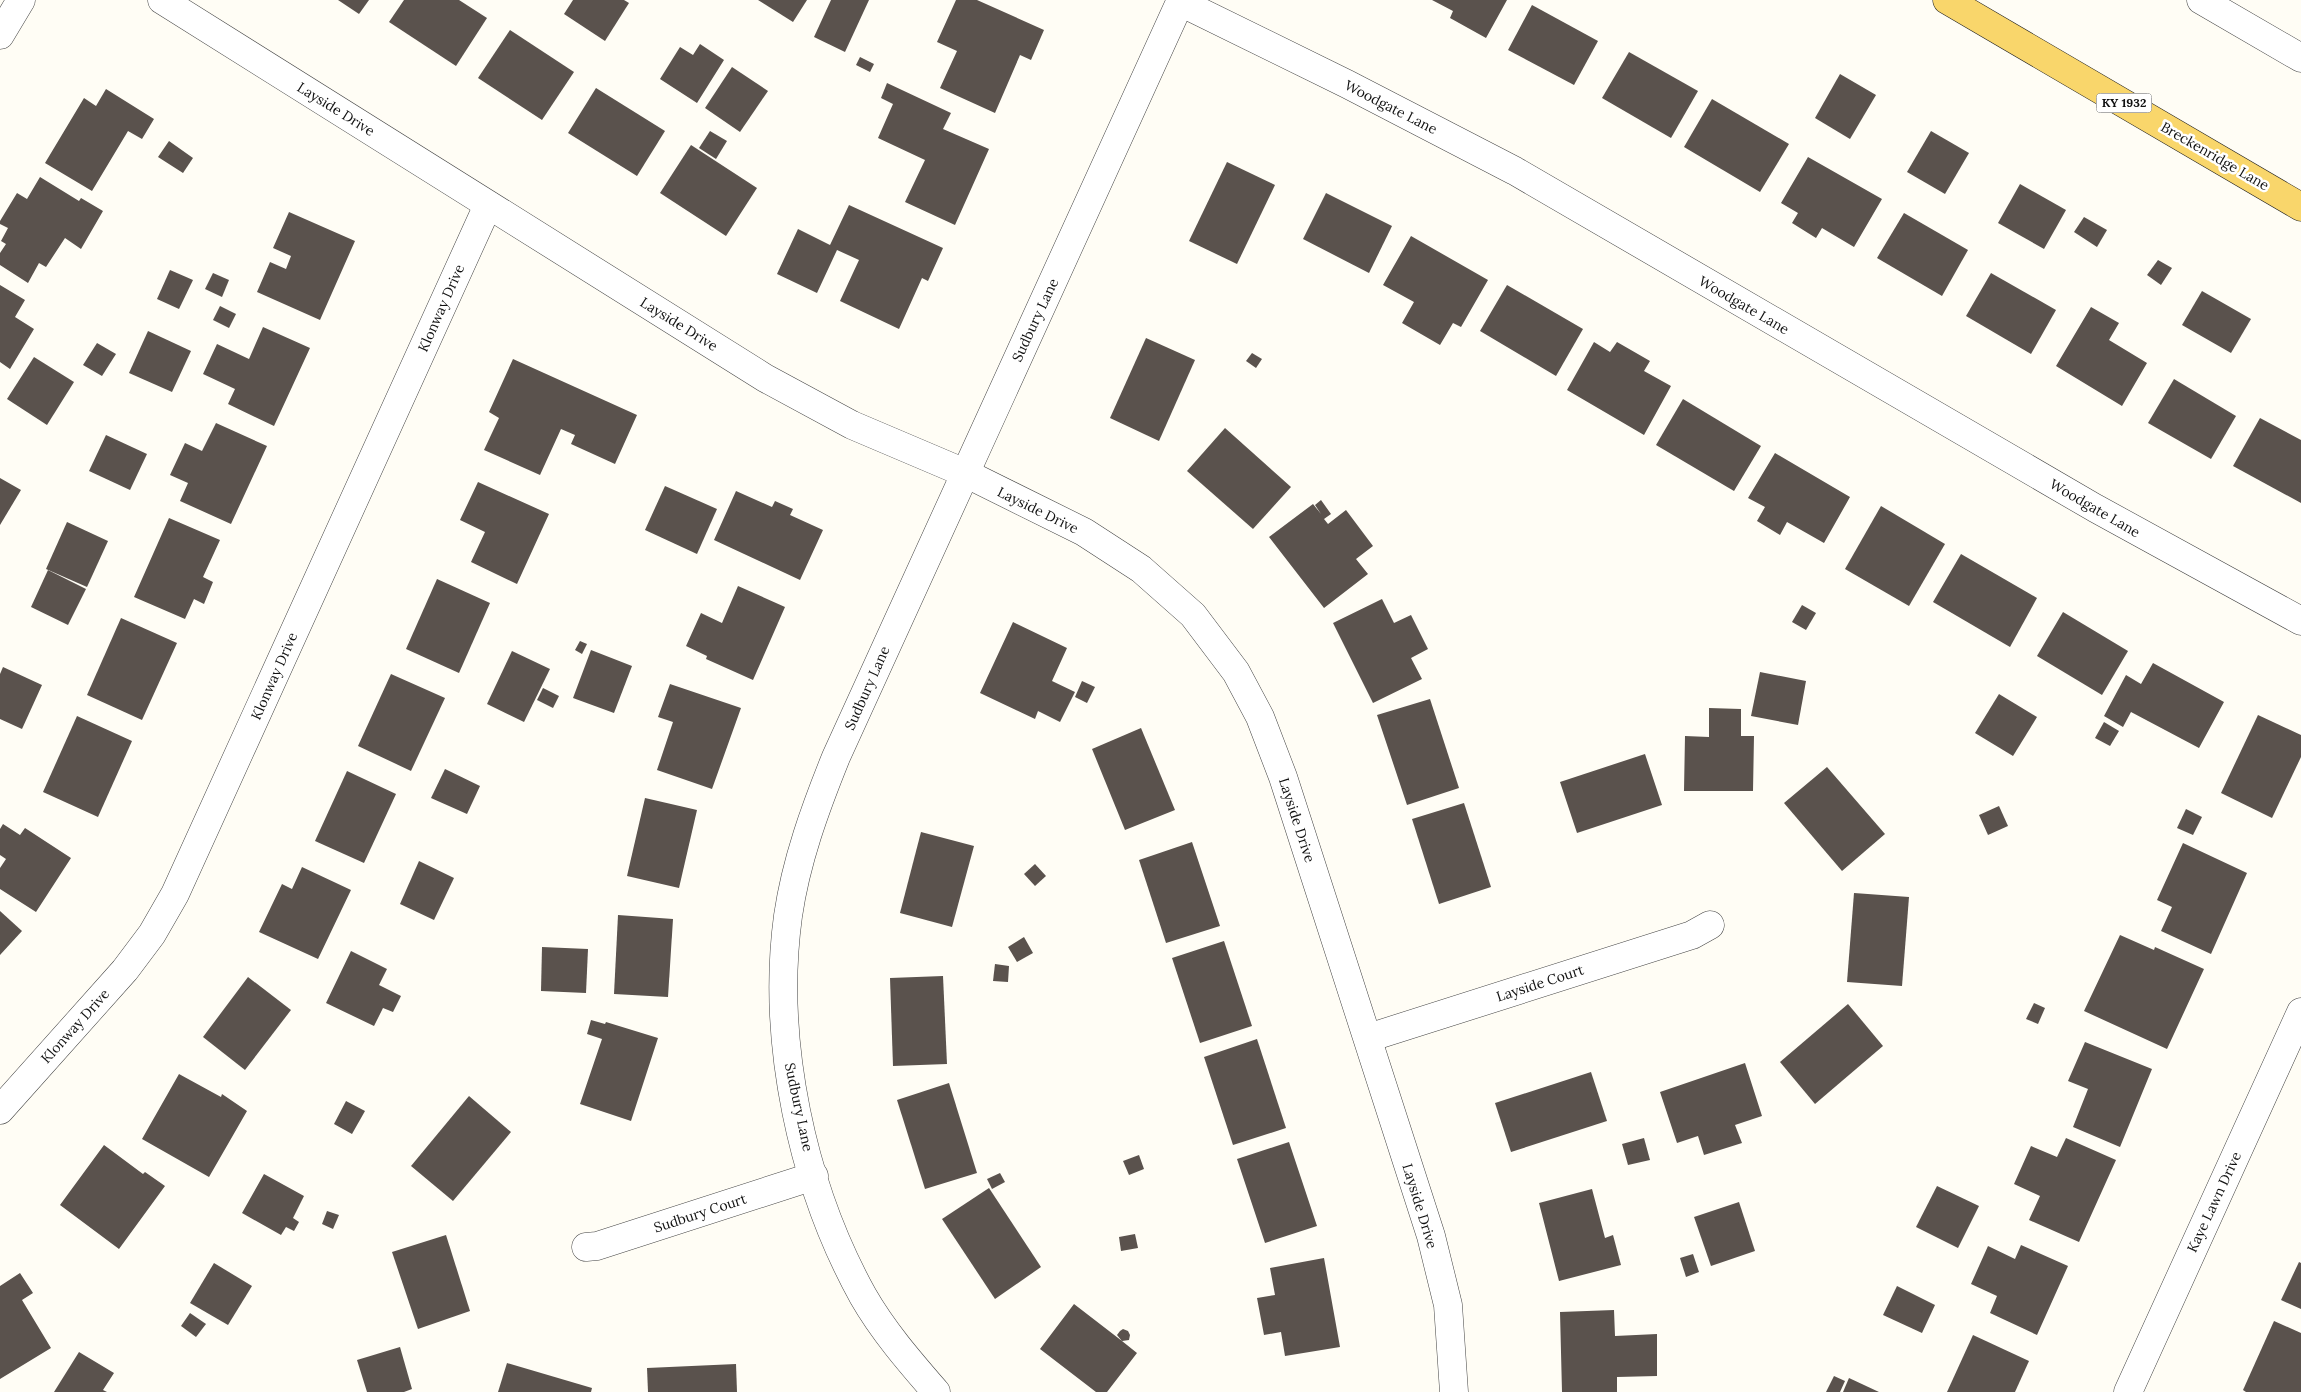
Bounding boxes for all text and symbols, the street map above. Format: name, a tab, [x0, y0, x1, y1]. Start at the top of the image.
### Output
street label: Woodgate Lane	[1342, 76, 1441, 138]
street label: Layside Drive	[294, 78, 378, 140]
road number: KY 1932	[2096, 94, 2152, 112]
street label: Breckenridge Lane	[2158, 118, 2273, 195]
street label: Klonway Drive	[414, 261, 469, 355]
street label: Woodgate Lane	[1696, 272, 1793, 338]
street label: Sudbury Lane	[1008, 275, 1062, 365]
street label: Layside Drive	[637, 293, 721, 355]
street label: Woodgate Lane	[2047, 475, 2144, 541]
street label: Layside Drive	[995, 483, 1082, 538]
street label: Klonway Drive	[247, 629, 302, 723]
street label: Sudbury Lane	[840, 643, 894, 733]
street label: Layside Drive	[1275, 775, 1319, 865]
street label: Layside Court	[1494, 960, 1587, 1006]
street label: Klonway Drive	[37, 985, 113, 1067]
street label: Sudbury Lane	[781, 1061, 817, 1153]
street label: Kaye Lawn Drive	[2183, 1148, 2245, 1255]
street label: Layside Drive	[1399, 1161, 1442, 1251]
street label: Sudbury Court	[651, 1189, 749, 1236]

